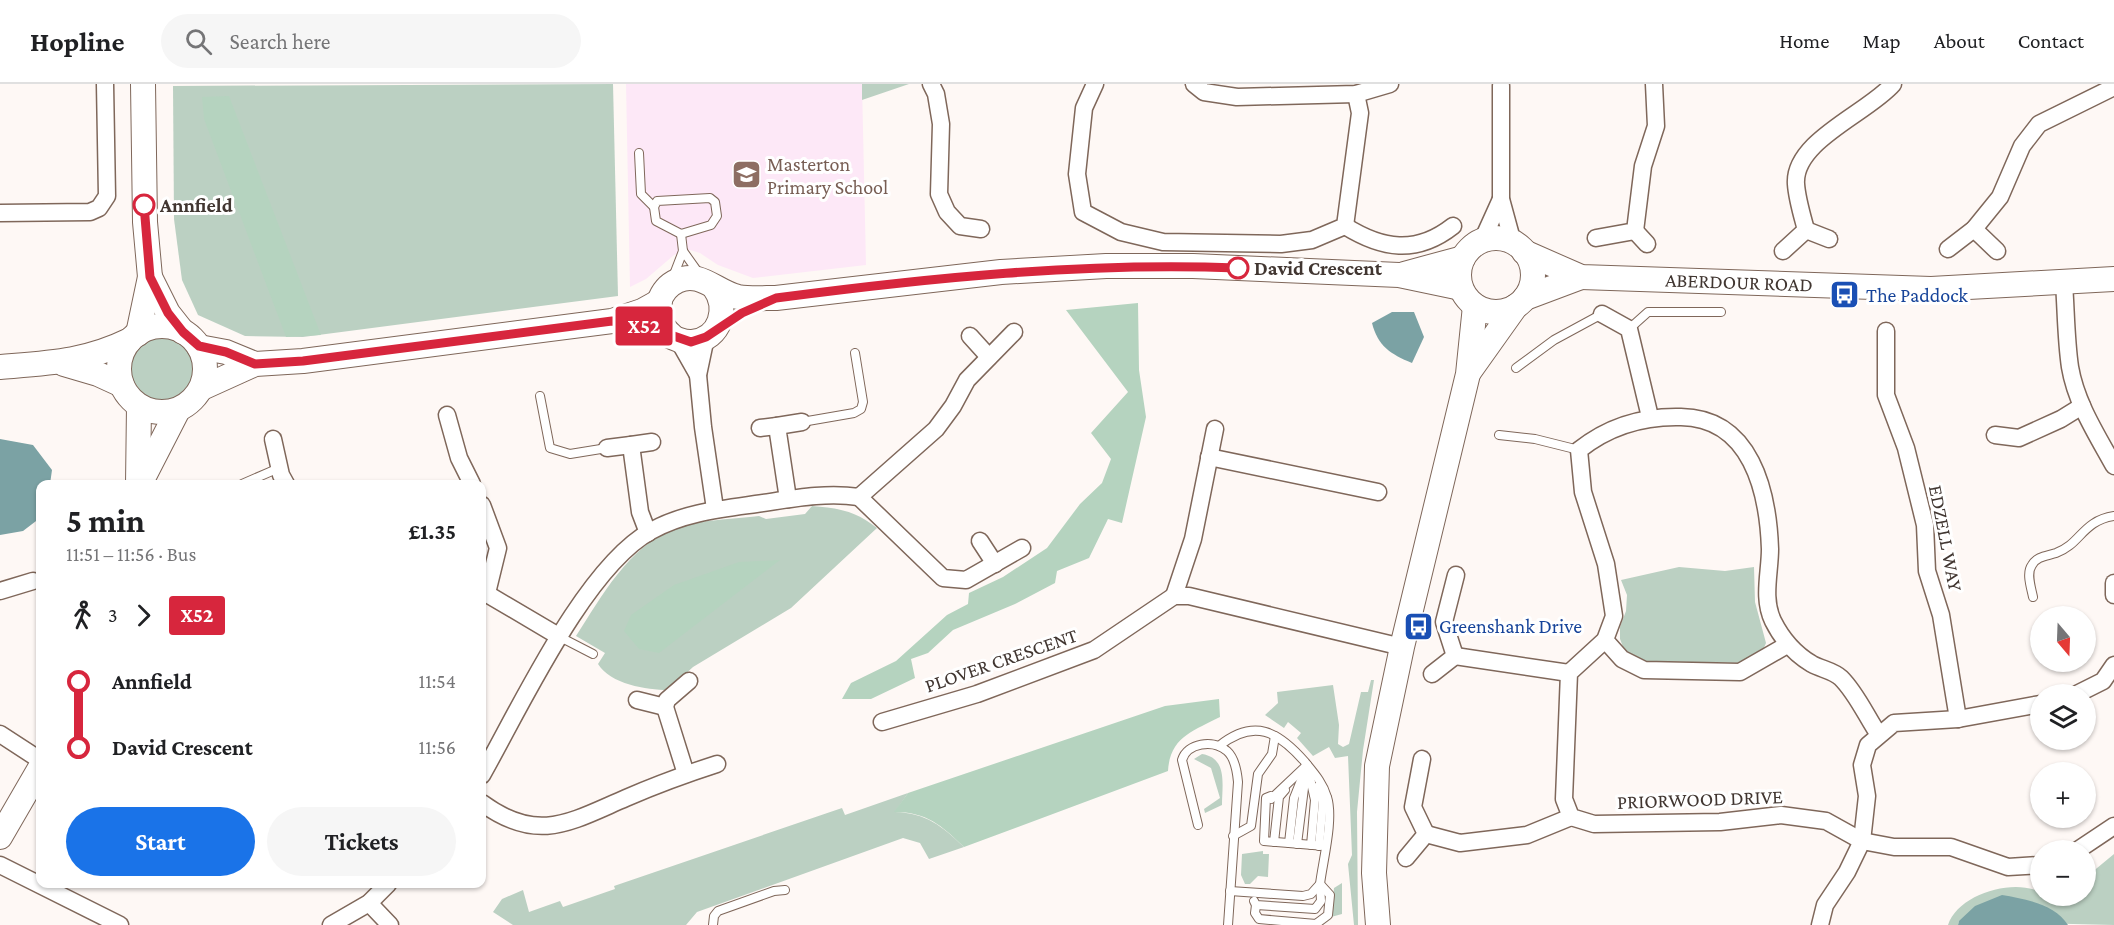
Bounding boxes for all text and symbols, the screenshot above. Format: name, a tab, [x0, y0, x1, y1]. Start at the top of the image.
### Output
search box	[161, 14, 581, 68]
icon: search	[182, 25, 215, 58]
text: Hopline	[30, 26, 125, 57]
text: Search here	[230, 29, 331, 54]
text: Home	[1779, 29, 1829, 53]
text: Map	[1862, 29, 1901, 53]
text: About	[1934, 29, 1985, 53]
text: Contact	[2018, 29, 2084, 53]
place label: Masterton Primary School	[767, 153, 888, 199]
school or university icon: Masterton Primary School	[730, 159, 762, 191]
marker: Annfield	[133, 194, 155, 216]
place label: Annfield	[159, 194, 233, 216]
marker: David Crescent	[1227, 257, 1249, 279]
place label: David Crescent	[1254, 257, 1383, 279]
street label: ABERDOUR ROAD	[1665, 268, 1813, 296]
bus stop icon: The Paddock	[1829, 279, 1861, 311]
place label: The Paddock	[1866, 284, 1968, 306]
line badge: X52	[610, 306, 678, 346]
text: X52	[628, 314, 660, 338]
street label: EDZELL WAY	[1925, 483, 1967, 593]
text: 5 min	[66, 502, 145, 539]
text: £1.35	[408, 519, 456, 544]
text: 11:51 – 11:56 · Bus	[66, 543, 196, 565]
icon: walk	[66, 599, 99, 632]
icon: forward	[127, 599, 160, 632]
text: X52	[181, 603, 213, 627]
text: 3	[108, 604, 118, 626]
north arrow	[2030, 606, 2096, 672]
map controls	[2030, 606, 2096, 906]
bus stop icon: Greenshank Drive	[1402, 610, 1434, 642]
place label: Greenshank Drive	[1439, 615, 1582, 637]
street label: PLOVER CRESCENT	[922, 624, 1080, 696]
text: Annfield	[112, 669, 192, 694]
text: 11:54	[419, 670, 456, 692]
button: layers	[2030, 684, 2096, 750]
text: David Crescent	[112, 735, 253, 760]
text: 11:56	[419, 736, 456, 758]
button: +	[2030, 762, 2096, 828]
street label: PRIORWOOD DRIVE	[1617, 785, 1783, 813]
button: Start	[66, 807, 255, 876]
button: Tickets	[267, 807, 456, 876]
button: −	[2030, 840, 2096, 906]

